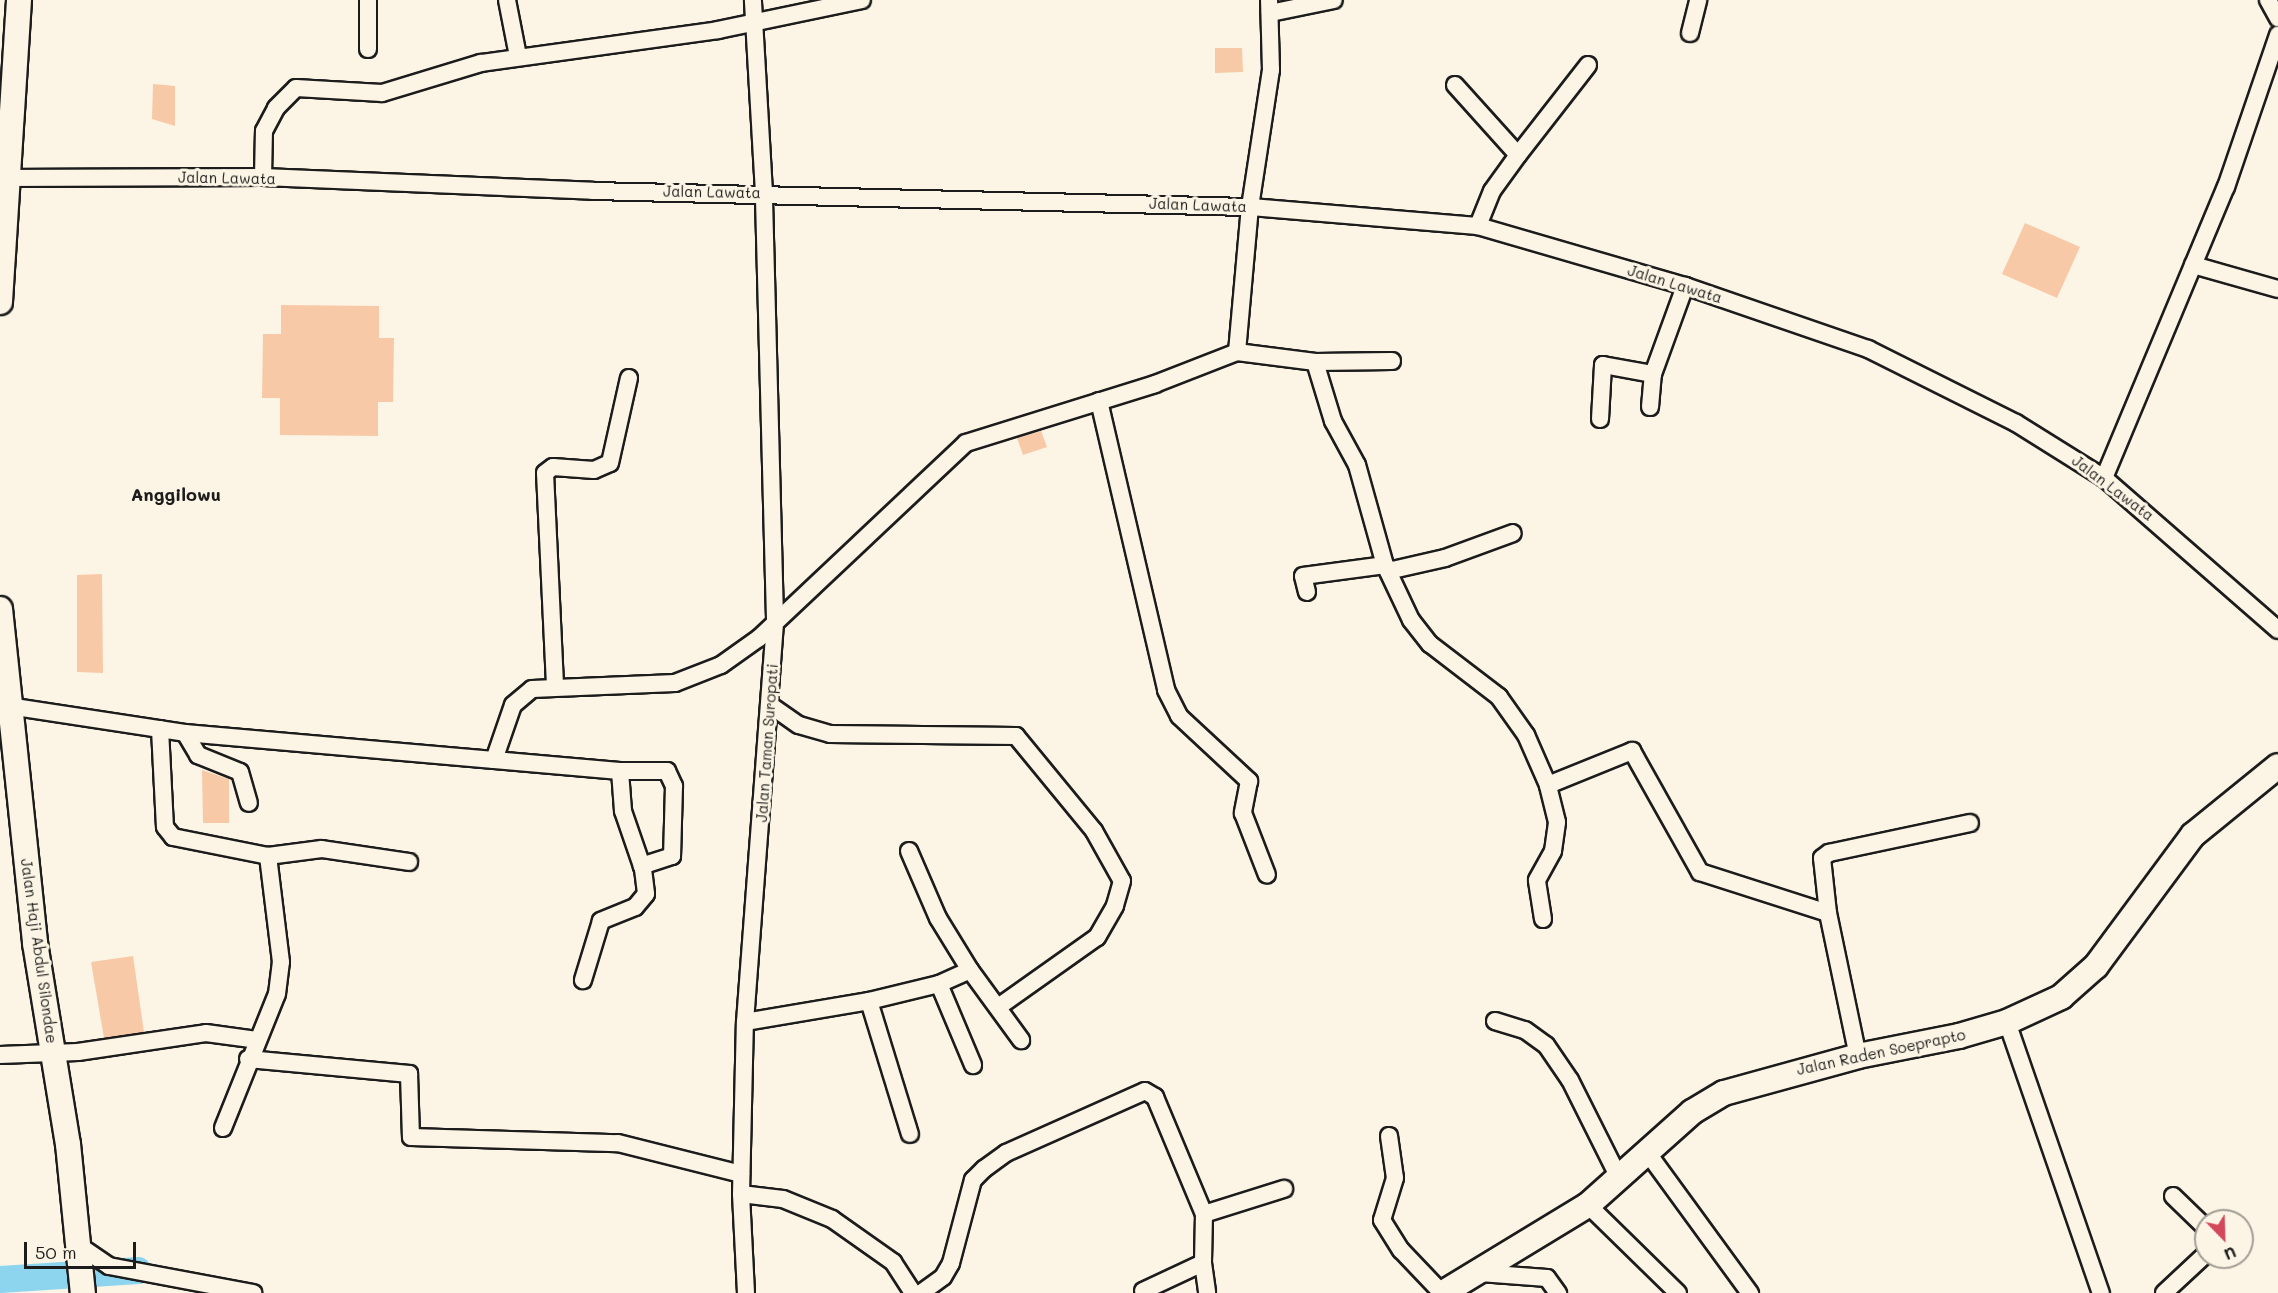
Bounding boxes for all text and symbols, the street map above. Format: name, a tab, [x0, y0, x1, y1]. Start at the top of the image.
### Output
street label: Jalan Lawata	[178, 168, 276, 188]
street label: Jalan Lawata	[663, 182, 761, 202]
street label: Jalan Lawata	[1149, 194, 1247, 216]
street label: Jalan Lawata	[1626, 261, 1724, 307]
street label: Jalan Lawata	[2068, 451, 2158, 525]
district label: Anggilowu	[131, 483, 221, 505]
street label: Jalan Taman Suropati	[752, 663, 782, 823]
street label: Jalan Haji Abdul Silondae	[17, 857, 61, 1045]
street label: Jalan Raden Soeprapto	[1795, 1025, 1967, 1079]
north arrow	[2194, 1209, 2254, 1269]
scale bar	[27, 1230, 140, 1268]
text: 50 m	[35, 1240, 77, 1264]
text: U	[2221, 1242, 2240, 1266]

